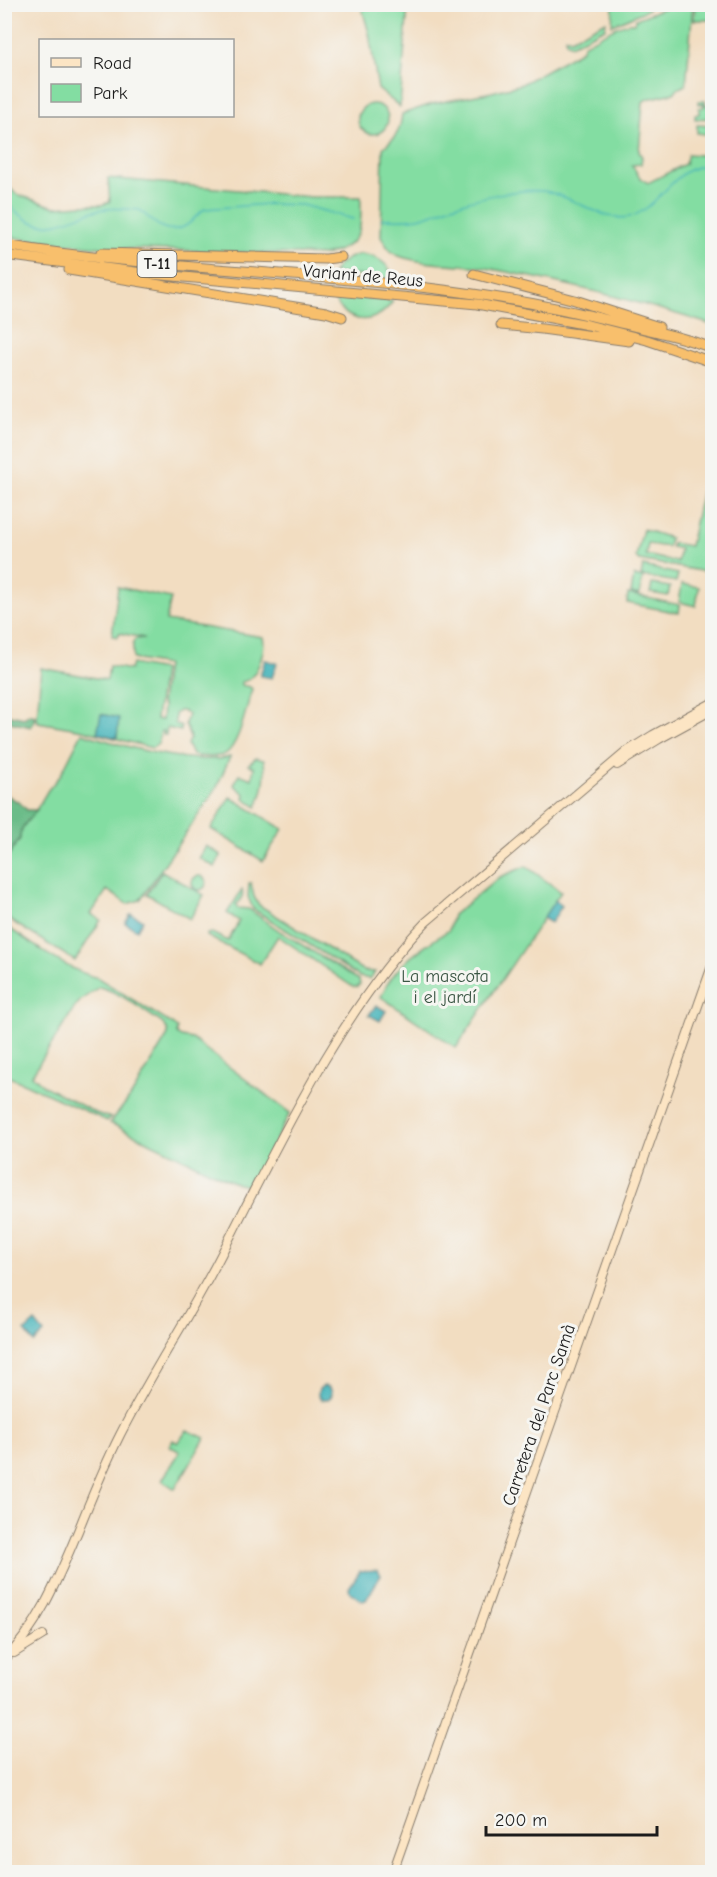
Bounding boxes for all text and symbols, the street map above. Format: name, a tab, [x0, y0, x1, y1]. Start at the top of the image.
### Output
legend	[39, 39, 234, 117]
text: Road	[93, 53, 132, 74]
text: Park	[93, 83, 128, 104]
road number: T-11	[138, 251, 176, 277]
street label: Variant de Reus	[302, 260, 424, 292]
park label: La mascota i el jardí	[401, 966, 489, 1008]
street label: Carretera del Parc Samà	[498, 1321, 580, 1509]
scale bar	[486, 1799, 657, 1837]
text: 200 m	[495, 1810, 547, 1831]

